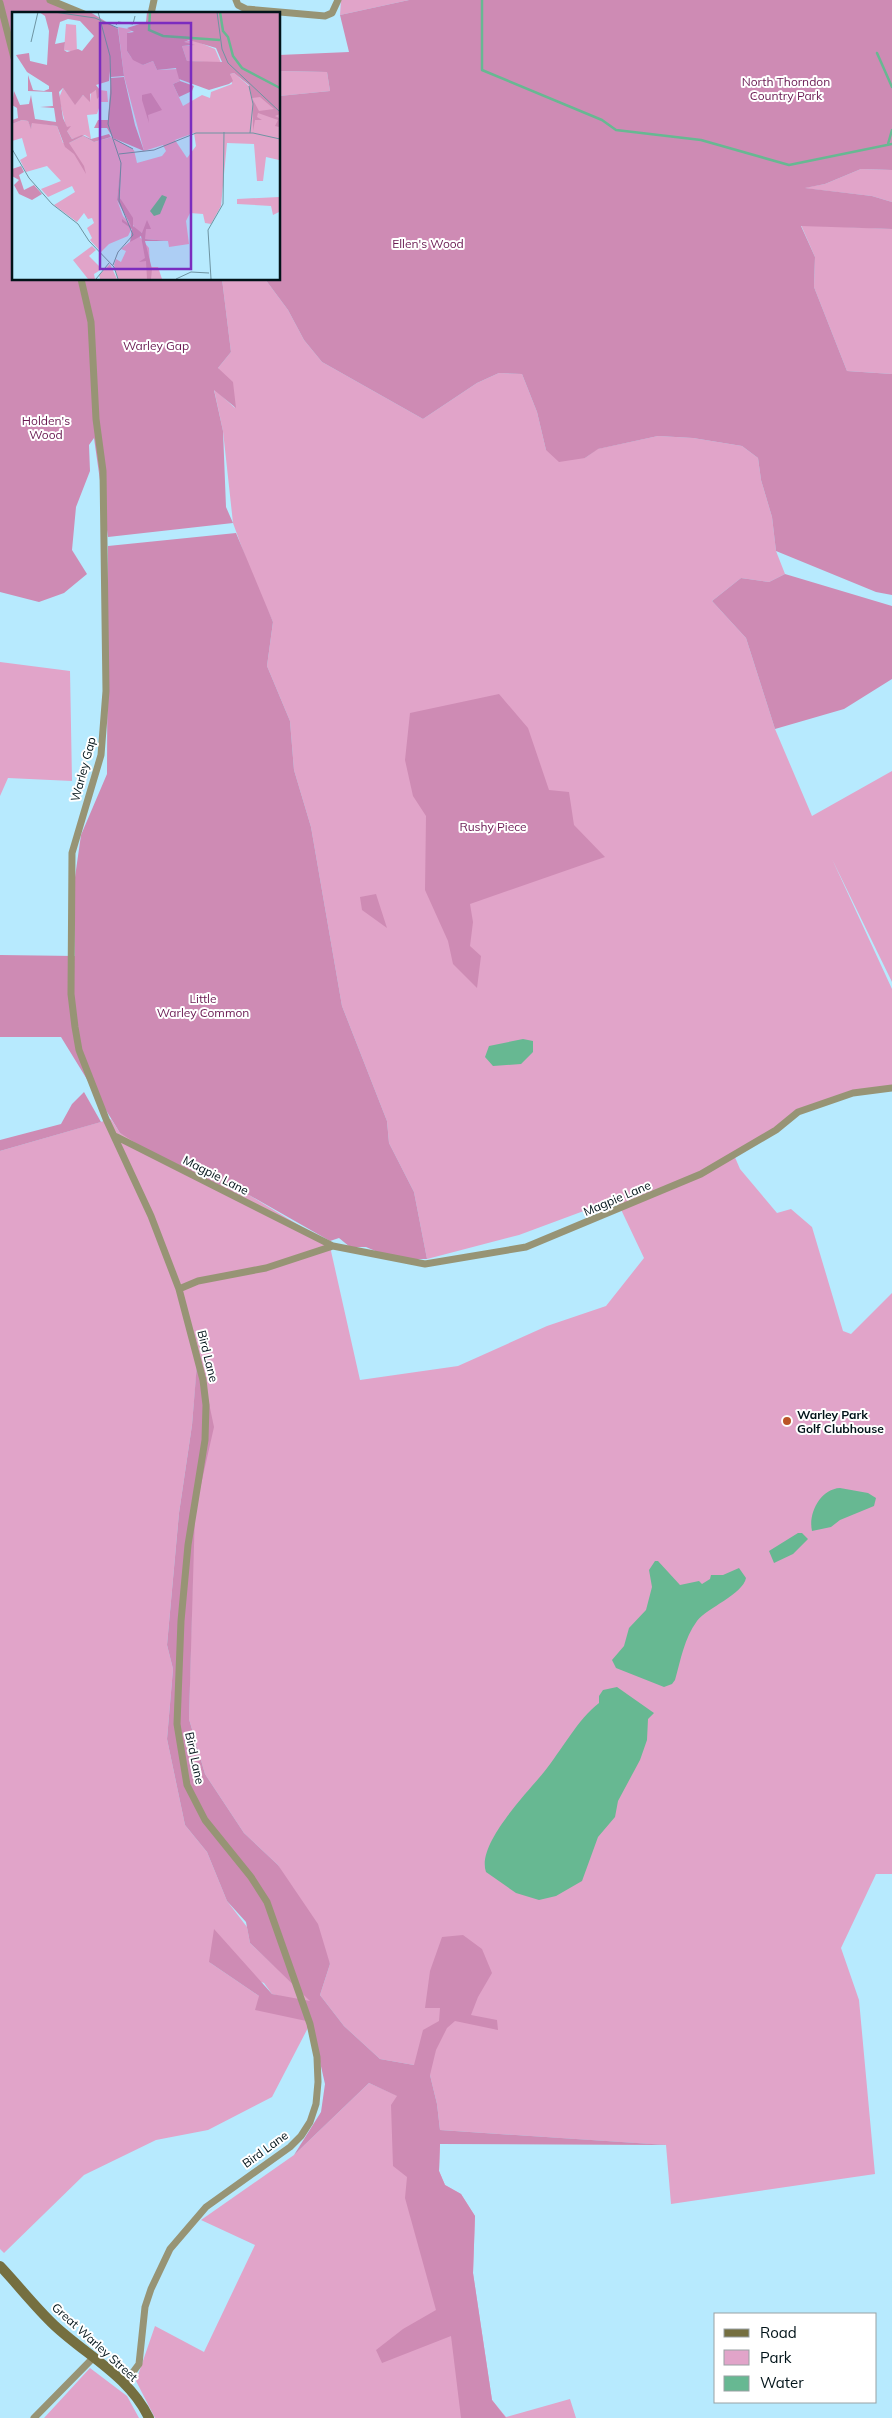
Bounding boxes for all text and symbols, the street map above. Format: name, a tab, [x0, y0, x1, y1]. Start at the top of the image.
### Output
inset map	[12, 12, 280, 280]
park label: North Thorndon Country Park	[742, 74, 830, 103]
park label: Ellen's Wood	[392, 236, 464, 251]
park label: Warley Gap	[123, 338, 189, 353]
park label: Holden's Wood	[22, 413, 70, 442]
street label: Warley Gap	[67, 735, 99, 803]
park label: Rushy Piece	[459, 819, 527, 834]
park label: Little Warley Common	[157, 991, 249, 1020]
street label: Magpie Lane	[181, 1152, 251, 1198]
street label: Magpie Lane	[581, 1177, 653, 1219]
street label: Bird Lane	[194, 1329, 222, 1383]
place label: Warley Park Golf Clubhouse	[797, 1407, 884, 1436]
marker: Warley Park Golf Clubhouse	[781, 1415, 793, 1427]
street label: Bird Lane	[182, 1731, 208, 1785]
street label: Bird Lane	[239, 2127, 291, 2171]
street label: Great Warley Street	[49, 2300, 141, 2384]
legend	[714, 2313, 877, 2403]
text: Road	[760, 2323, 797, 2342]
text: Park	[760, 2348, 792, 2367]
text: Water	[760, 2373, 804, 2392]

